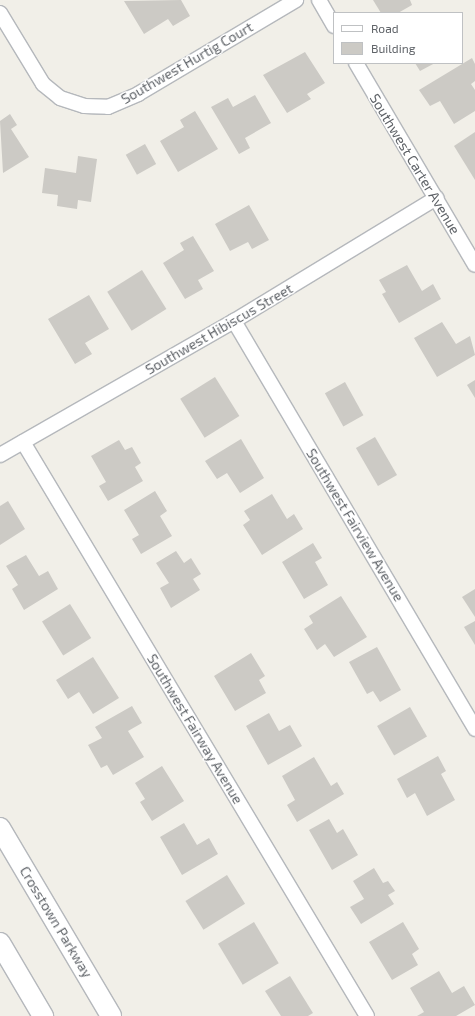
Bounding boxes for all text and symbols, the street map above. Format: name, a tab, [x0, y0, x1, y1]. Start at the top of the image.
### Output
legend	[333, 12, 463, 64]
street label: Southwest Hurtig Court	[118, 18, 256, 108]
text: Road	[371, 21, 399, 35]
text: Building	[371, 41, 415, 55]
street label: Southwest Carter Avenue	[366, 90, 464, 238]
street label: Southwest Hibiscus Street	[142, 280, 296, 378]
street label: Southwest Fairview Avenue	[303, 445, 407, 605]
street label: Southwest Fairway Avenue	[143, 651, 247, 807]
street label: Crosstown Parkway	[16, 863, 96, 981]

